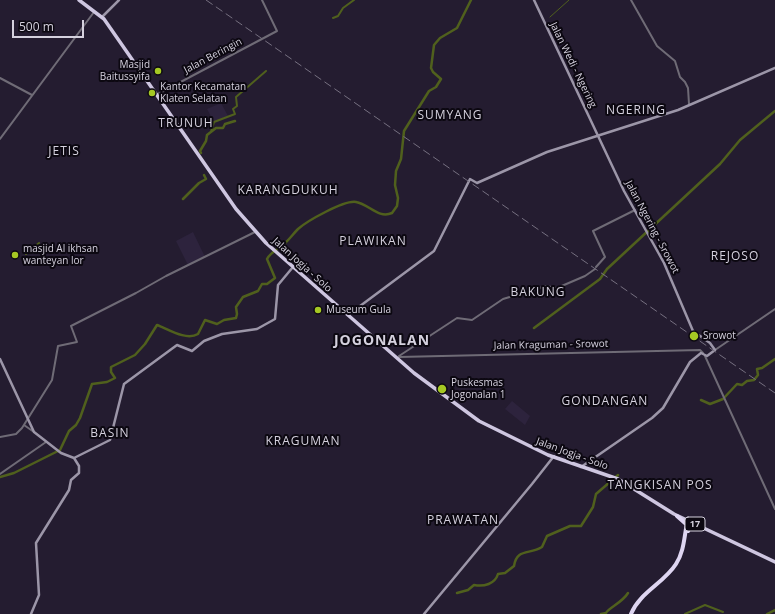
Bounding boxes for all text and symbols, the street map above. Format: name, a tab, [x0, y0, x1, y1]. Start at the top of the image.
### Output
scale bar	[14, 12, 86, 38]
text: 500 m	[19, 18, 54, 35]
street label: Jalan Wedi - Ngering	[547, 20, 599, 110]
street label: Jalan Beringin	[182, 36, 244, 76]
place label: Masjid Baitussyifa	[100, 59, 150, 82]
marker: Masjid Baitussyifa	[153, 66, 163, 76]
place label: Kantor Kecamatan Klaten Selatan	[160, 81, 246, 104]
marker: Kantor Kecamatan Klaten Selatan	[147, 88, 157, 98]
district label: NGERING	[606, 104, 666, 118]
district label: SUMYANG	[417, 109, 483, 123]
district label: TRUNUH	[158, 117, 214, 131]
district label: JETIS	[48, 145, 80, 159]
street label: Jalan Ngering - Srowot	[622, 179, 682, 275]
district label: KARANGDUKUH	[237, 184, 339, 198]
street label: Jalan Jogja - Solo	[270, 235, 334, 295]
district label: PLAWIKAN	[339, 235, 407, 249]
place label: masjid Al ikhsan wanteyan lor	[23, 243, 98, 266]
marker: masjid Al ikhsan wanteyan lor	[10, 250, 20, 260]
district label: REJOSO	[711, 250, 759, 264]
district label: BAKUNG	[510, 286, 566, 300]
place label: Museum Gula	[326, 304, 391, 316]
marker: Museum Gula	[313, 305, 323, 315]
marker: Srowot	[688, 330, 700, 342]
place label: Srowot	[703, 330, 736, 342]
district label: JOGONALAN	[334, 333, 430, 349]
street label: Jalan Kraguman - Srowot	[494, 338, 608, 352]
place label: Puskesmas Jogonalan 1	[451, 377, 505, 400]
marker: Puskesmas Jogonalan 1	[436, 383, 448, 395]
district label: GONDANGAN	[562, 395, 648, 409]
district label: BASIN	[90, 427, 130, 441]
district label: KRAGUMAN	[265, 435, 341, 449]
street label: Jalan Jogja - Solo	[534, 435, 610, 473]
district label: TANGKISAN POS	[607, 479, 713, 493]
district label: PRAWATAN	[427, 514, 499, 528]
road number: 17	[685, 517, 705, 531]

